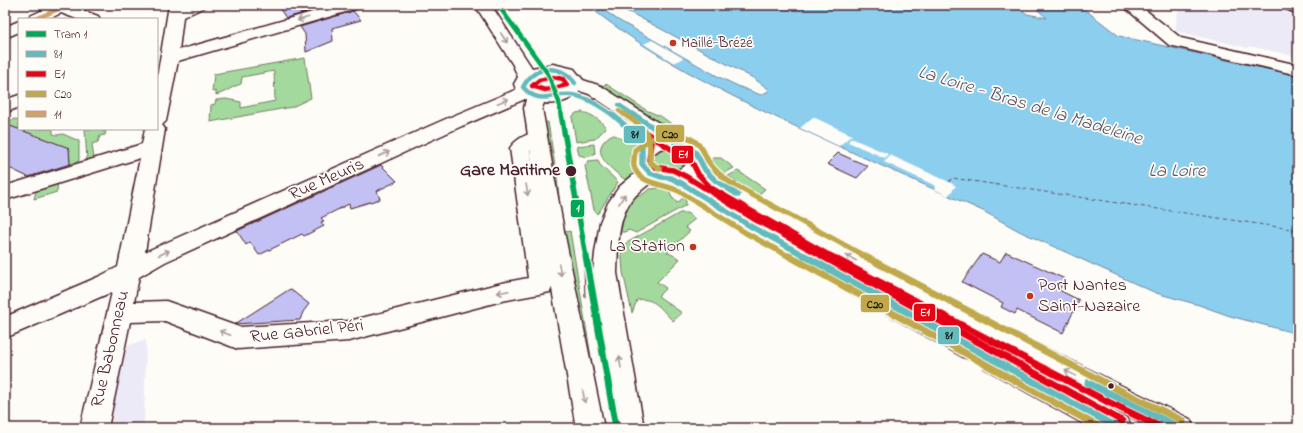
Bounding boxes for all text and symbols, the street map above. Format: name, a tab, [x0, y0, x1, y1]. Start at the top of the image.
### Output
one-way arrow	[297, 16, 310, 24]
legend	[18, 18, 158, 130]
text: Tram 1	[54, 26, 87, 44]
one-way arrow	[501, 32, 509, 44]
place label: Maillé-Brézé	[681, 32, 753, 54]
marker: Maillé-Brézé	[668, 38, 678, 48]
text: 81	[54, 46, 63, 64]
water label: La Loire - Bras de la Madeleine	[915, 59, 1147, 153]
text: E1	[54, 66, 65, 84]
text: C20	[54, 86, 72, 104]
one-way arrow	[497, 97, 509, 105]
text: 11	[54, 106, 62, 124]
line badge: C20	[655, 124, 685, 143]
line badge: 81	[623, 125, 646, 144]
text: 81	[630, 127, 639, 143]
text: C20	[662, 127, 678, 143]
line badge: E1	[671, 145, 694, 164]
text: E1	[678, 147, 689, 163]
one-way arrow	[378, 150, 390, 157]
street label: Rue Meuris	[285, 152, 369, 208]
place label: Gare Maritime	[460, 158, 561, 184]
water label: La Loire	[1149, 158, 1207, 185]
marker: Gare Maritime	[564, 164, 578, 178]
one-way arrow	[523, 183, 531, 196]
one-way arrow	[619, 193, 627, 205]
line badge: 1	[570, 199, 585, 218]
text: 1	[576, 201, 580, 217]
place label: La Station	[609, 234, 685, 260]
marker: La Station	[688, 242, 698, 252]
one-way arrow	[157, 249, 169, 256]
one-way arrow	[846, 254, 858, 261]
one-way arrow	[557, 263, 565, 276]
place label: Port Nantes Saint-Nazaire	[1038, 273, 1141, 320]
street label: Rue Babonneau	[85, 288, 137, 410]
one-way arrow	[497, 289, 510, 297]
marker: Port Nantes Saint-Nazaire	[1025, 291, 1035, 301]
line badge: C20	[860, 294, 890, 313]
text: C20	[867, 297, 883, 313]
line badge: E1	[913, 303, 936, 322]
text: E1	[920, 305, 931, 321]
street label: Rue Gabriel Péri	[249, 313, 365, 351]
line badge: 81	[937, 326, 960, 345]
text: 81	[944, 328, 953, 344]
one-way arrow	[219, 329, 231, 337]
one-way arrow	[615, 356, 623, 369]
one-way arrow	[1064, 369, 1076, 376]
unlabelled marker	[1106, 381, 1116, 391]
one-way arrow	[581, 391, 589, 404]

